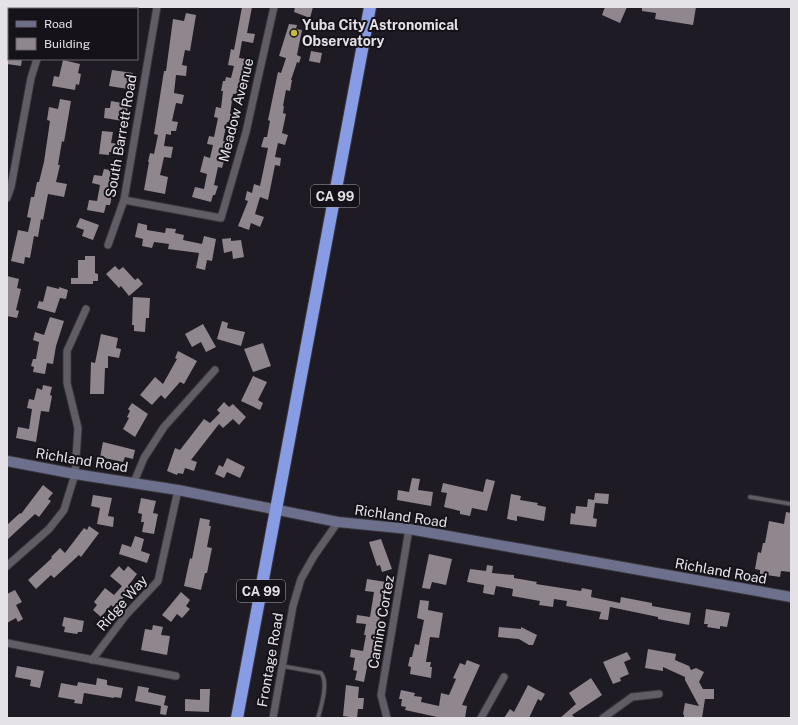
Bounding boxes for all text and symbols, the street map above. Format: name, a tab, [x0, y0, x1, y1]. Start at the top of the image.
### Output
legend	[8, 8, 138, 60]
text: Road	[44, 17, 72, 31]
place label: Yuba City Astronomical Observatory	[302, 17, 459, 49]
marker: Yuba City Astronomical Observatory	[289, 28, 299, 38]
text: Building	[44, 37, 90, 51]
street label: Meadow Avenue	[215, 56, 257, 164]
street label: South Barrett Road	[102, 73, 140, 199]
road number: CA 99	[311, 185, 359, 207]
street label: Richland Road	[35, 445, 129, 475]
street label: Richland Road	[354, 502, 448, 530]
street label: Richland Road	[674, 555, 768, 587]
street label: Ridge Way	[94, 572, 151, 634]
street label: Camino Cortez	[365, 574, 397, 670]
road number: CA 99	[237, 580, 285, 602]
street label: Frontage Road	[254, 612, 286, 708]

